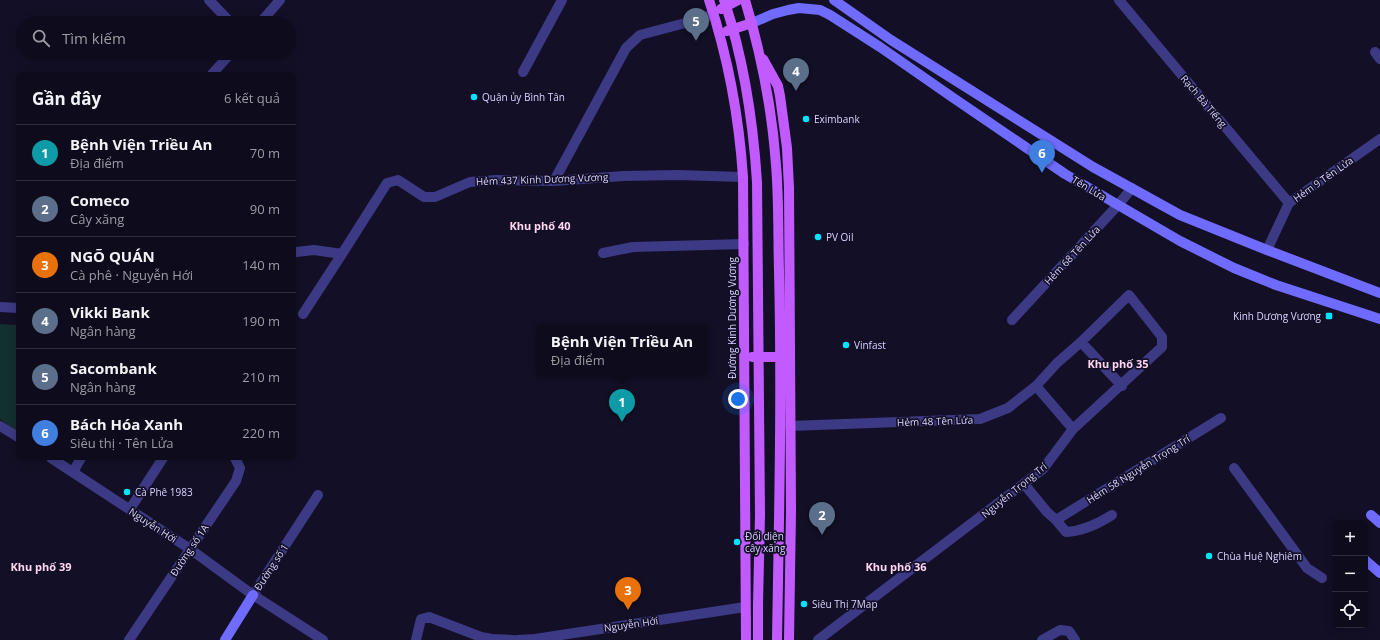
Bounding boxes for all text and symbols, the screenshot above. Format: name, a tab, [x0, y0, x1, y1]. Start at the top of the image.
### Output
pin: 5	[683, 8, 709, 41]
search box	[16, 16, 296, 60]
icon: search	[30, 27, 52, 49]
text: Tìm kiếm	[62, 28, 126, 48]
pin: 4	[783, 58, 809, 91]
street label: Rạch Bà Tiếng	[1178, 72, 1231, 131]
text: Gần đây	[32, 87, 101, 110]
text: 6 kết quả	[224, 89, 280, 107]
place label: Quận ủy Bình Tân	[482, 90, 565, 104]
marker: Quận ủy Bình Tân	[469, 92, 479, 102]
place label: Eximbank	[814, 112, 860, 126]
marker: Eximbank	[801, 114, 811, 124]
text: Bệnh Viện Triều An	[70, 134, 212, 154]
pin: 6	[1029, 140, 1055, 173]
text: 1	[41, 144, 49, 162]
text: 70 m	[250, 144, 280, 162]
street label: Hẻm 9 Tên Lửa	[1290, 153, 1356, 205]
text: Địa điểm	[70, 154, 124, 172]
street label: Hẻm 437 Kinh Dương Vương	[476, 170, 609, 188]
street label: Tên Lửa	[1069, 172, 1109, 204]
text: Comeco	[70, 190, 129, 210]
text: 2	[41, 200, 49, 218]
text: 90 m	[250, 200, 280, 218]
text: Cây xăng	[70, 210, 124, 228]
district label: Khu phố 40	[509, 218, 571, 233]
street label: Hẻm 68 Tên Lửa	[1041, 222, 1103, 288]
place label: PV Oil	[826, 230, 853, 244]
marker: PV Oil	[813, 232, 823, 242]
text: NGÕ QUÁN	[70, 246, 155, 266]
text: 3	[41, 256, 49, 274]
text: 140 m	[242, 256, 280, 274]
street label: Đường Kinh Dương Vương	[725, 256, 739, 379]
text: Cà phê · Nguyễn Hới	[70, 266, 193, 284]
text: Vikki Bank	[70, 302, 150, 322]
place label: Kinh Dương Vương	[1233, 309, 1322, 323]
marker: Kinh Dương Vương	[1324, 311, 1334, 321]
text: 4	[41, 312, 49, 330]
text: 190 m	[242, 312, 280, 330]
text: Ngân hàng	[70, 322, 136, 340]
popup	[536, 324, 708, 376]
text: Bệnh Viện Triều An	[551, 331, 693, 351]
place label: Vinfast	[854, 338, 886, 352]
marker: Vinfast	[841, 340, 851, 350]
text: Địa điểm	[551, 351, 605, 369]
district label: Khu phố 35	[1087, 356, 1149, 371]
text: Sacombank	[70, 358, 157, 378]
text: 5	[41, 368, 49, 386]
text: 210 m	[242, 368, 280, 386]
text: Ngân hàng	[70, 378, 136, 396]
pin: 1	[609, 389, 635, 422]
your location	[728, 389, 748, 409]
street label: Hẻm 48 Tên Lửa	[897, 413, 973, 429]
text: Bách Hóa Xanh	[70, 414, 183, 434]
text: 6	[41, 424, 49, 442]
text: 220 m	[242, 424, 280, 442]
street label: Hẻm 58 Nguyễn Trọng Trí	[1084, 431, 1193, 507]
text: Siêu thị · Tên Lửa	[70, 434, 174, 452]
street label: Nguyễn Trọng Trí	[978, 459, 1050, 521]
place label: Cà Phê 1983	[135, 485, 193, 499]
marker: Cà Phê 1983	[122, 487, 132, 497]
pin: 2	[809, 502, 835, 535]
street label: Nguyễn Hới	[126, 504, 180, 546]
map controls	[1332, 520, 1368, 628]
button: +	[1332, 520, 1368, 556]
street label: Đường số 1A	[167, 521, 212, 579]
place label: Đối diện cây xăng	[745, 529, 786, 555]
marker: Đối diện cây xăng	[732, 537, 742, 547]
street label: Đường số 1	[251, 541, 291, 593]
place label: Chùa Huệ Nghiêm	[1217, 549, 1302, 563]
marker: Chùa Huệ Nghiêm	[1204, 551, 1214, 561]
button: −	[1332, 556, 1368, 592]
district label: Khu phố 39	[10, 559, 72, 574]
district label: Khu phố 36	[865, 559, 927, 574]
pin: 3	[615, 577, 641, 610]
button: locate	[1332, 592, 1368, 628]
place label: Siêu Thị 7Map	[812, 597, 878, 611]
marker: Siêu Thị 7Map	[799, 599, 809, 609]
street label: Nguyễn Hới	[603, 613, 659, 635]

